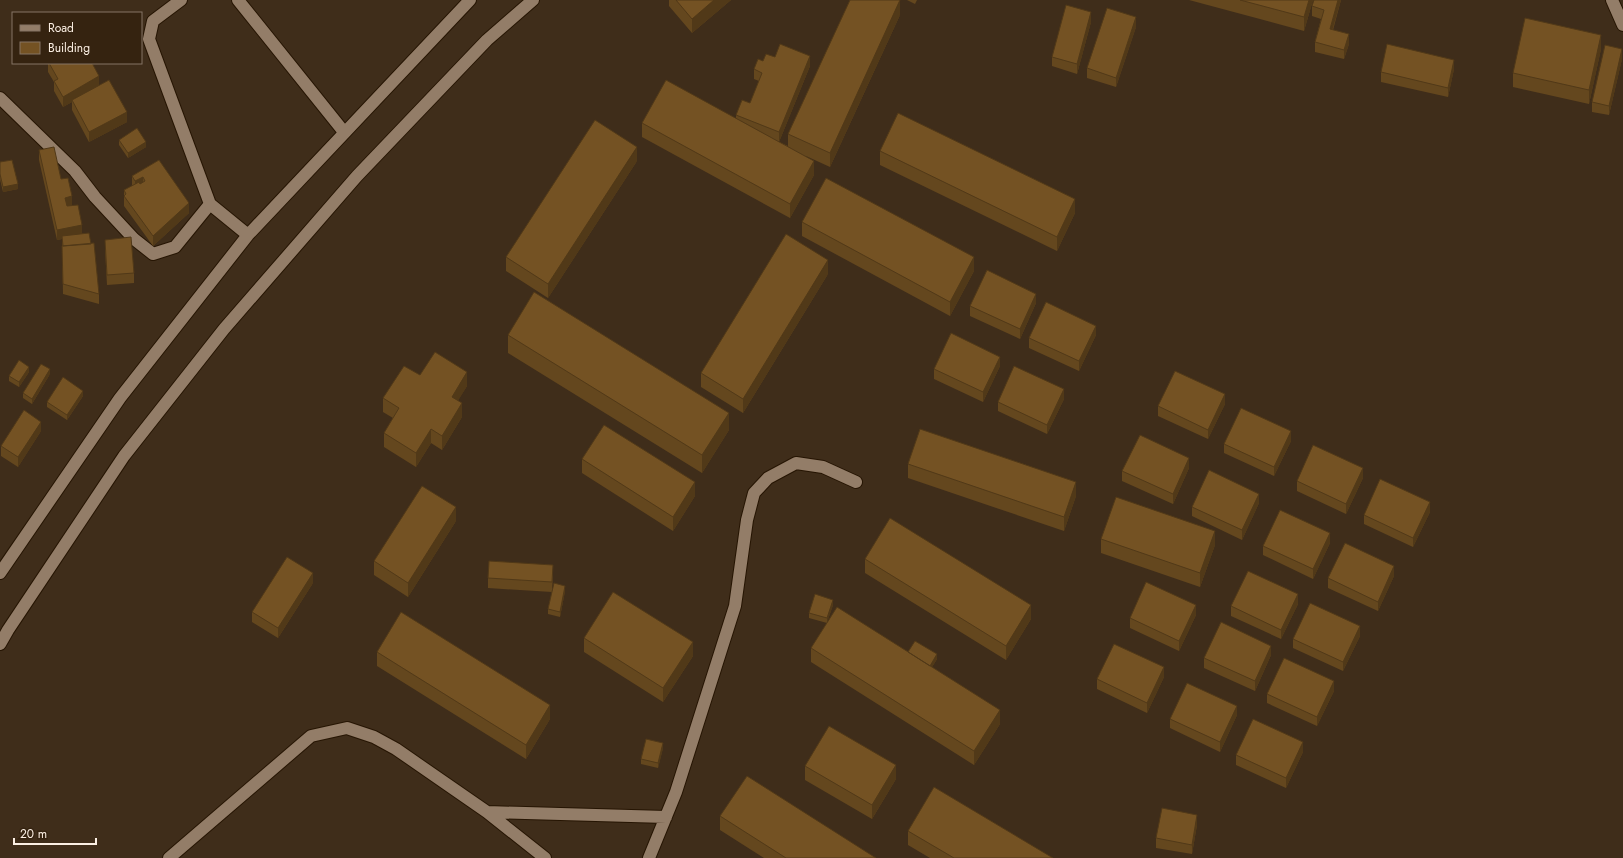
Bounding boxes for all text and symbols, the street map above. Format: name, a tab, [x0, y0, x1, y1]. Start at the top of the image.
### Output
legend	[12, 12, 142, 64]
text: Road	[48, 19, 74, 37]
text: Building	[48, 39, 90, 57]
scale bar	[14, 820, 96, 846]
text: 20 m	[20, 825, 47, 843]

